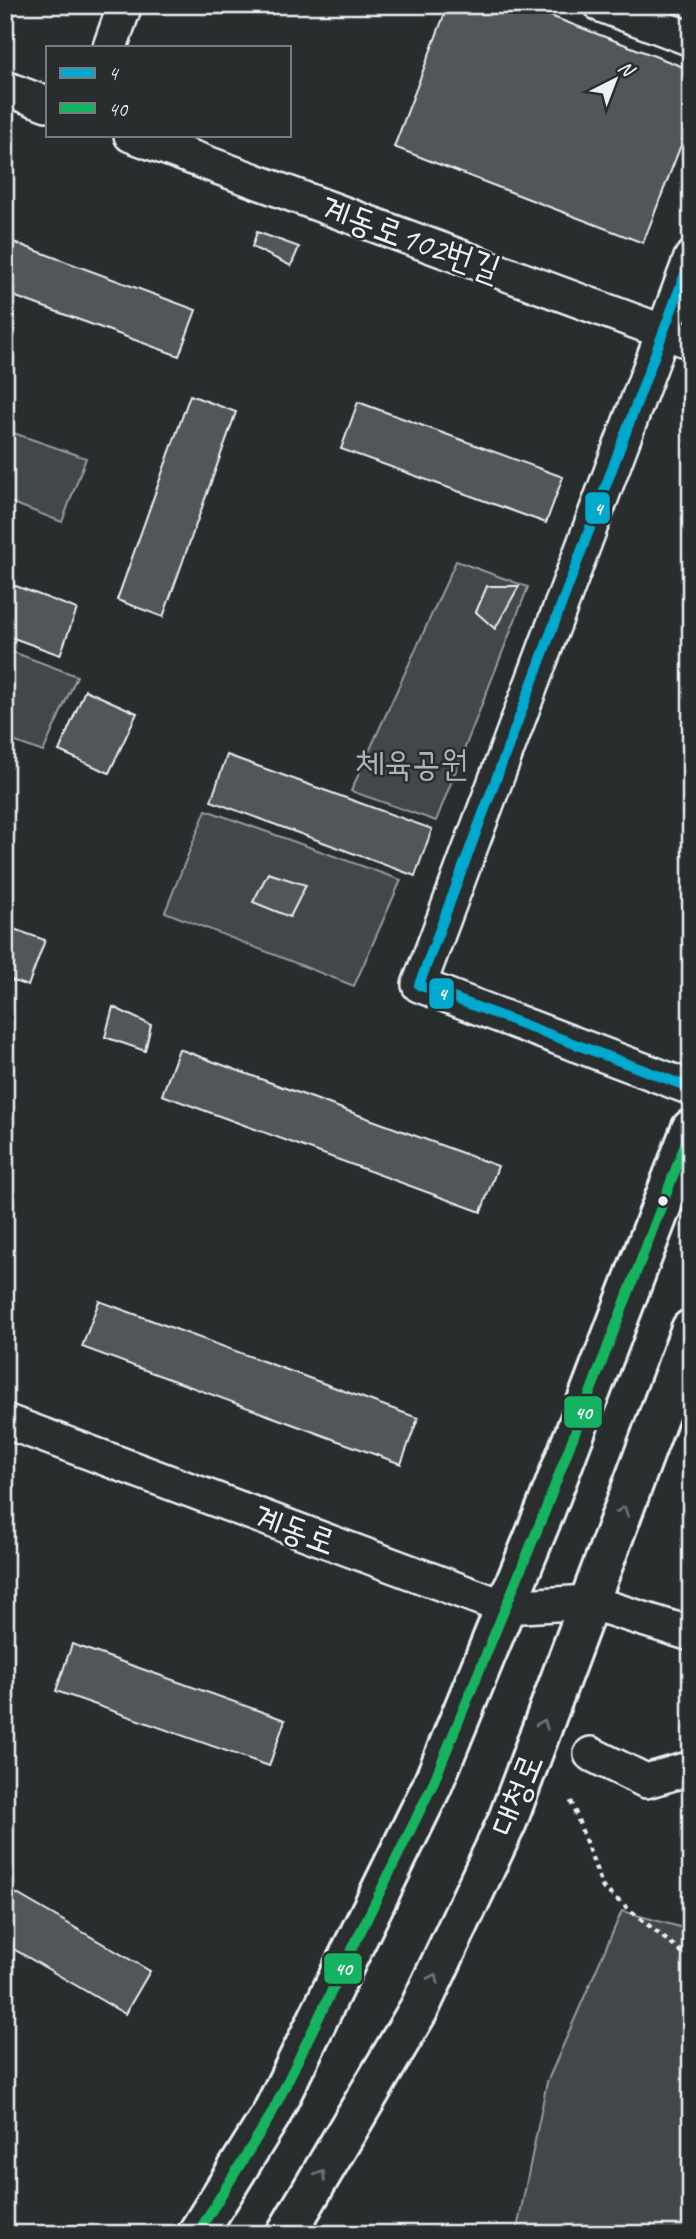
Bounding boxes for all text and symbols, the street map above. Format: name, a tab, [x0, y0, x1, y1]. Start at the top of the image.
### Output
legend	[46, 46, 290, 136]
north arrow	[580, 46, 650, 116]
text: N	[613, 55, 641, 83]
text: 4	[108, 60, 120, 86]
text: 40	[108, 96, 128, 122]
street label: 계동로102번길	[315, 185, 507, 292]
line badge: 4	[584, 491, 611, 525]
text: 4	[594, 497, 605, 521]
park label: 체육공원	[356, 741, 468, 786]
line badge: 4	[428, 977, 455, 1010]
text: 4	[438, 982, 449, 1006]
unlabelled marker	[656, 1194, 670, 1208]
line badge: 40	[563, 1395, 603, 1429]
text: 40	[574, 1401, 594, 1425]
street label: 계동로	[247, 1494, 342, 1565]
one-way arrow	[615, 1505, 629, 1517]
one-way arrow	[535, 1718, 549, 1730]
street label: 대청로	[480, 1747, 553, 1842]
line badge: 40	[323, 1952, 363, 1985]
text: 40	[334, 1957, 354, 1981]
one-way arrow	[426, 1973, 440, 1985]
one-way arrow	[313, 2170, 326, 2182]

